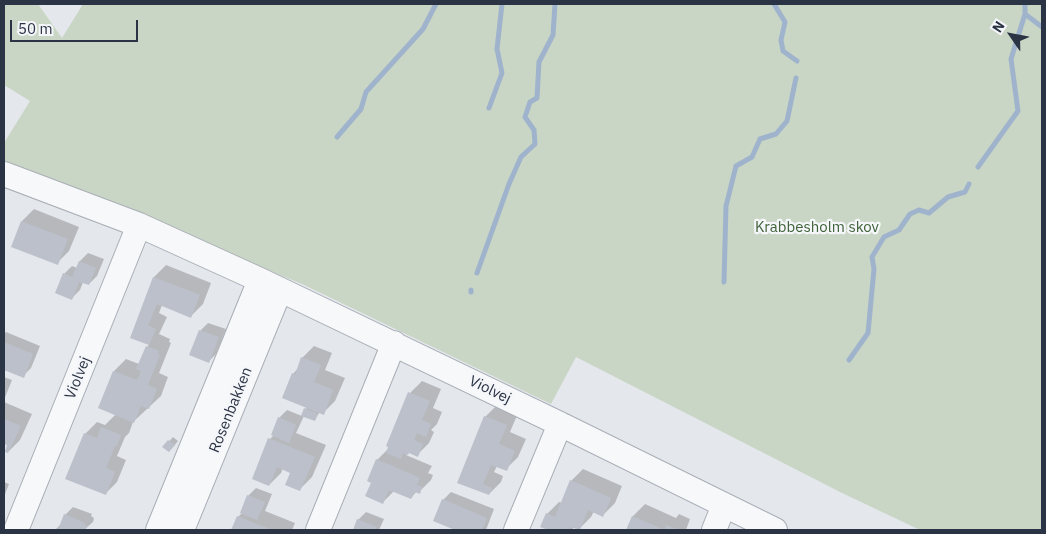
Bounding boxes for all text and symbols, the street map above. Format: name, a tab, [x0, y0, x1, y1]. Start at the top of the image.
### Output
scale bar	[12, 10, 140, 42]
north arrow	[986, 10, 1036, 60]
text: N	[988, 18, 1009, 36]
text: 50 m	[18, 19, 53, 38]
park label: Krabbesholm skov	[755, 219, 879, 237]
street label: Violvej	[61, 354, 95, 402]
street label: Rosenbakken	[206, 365, 256, 455]
street label: Violvej	[466, 372, 514, 408]

